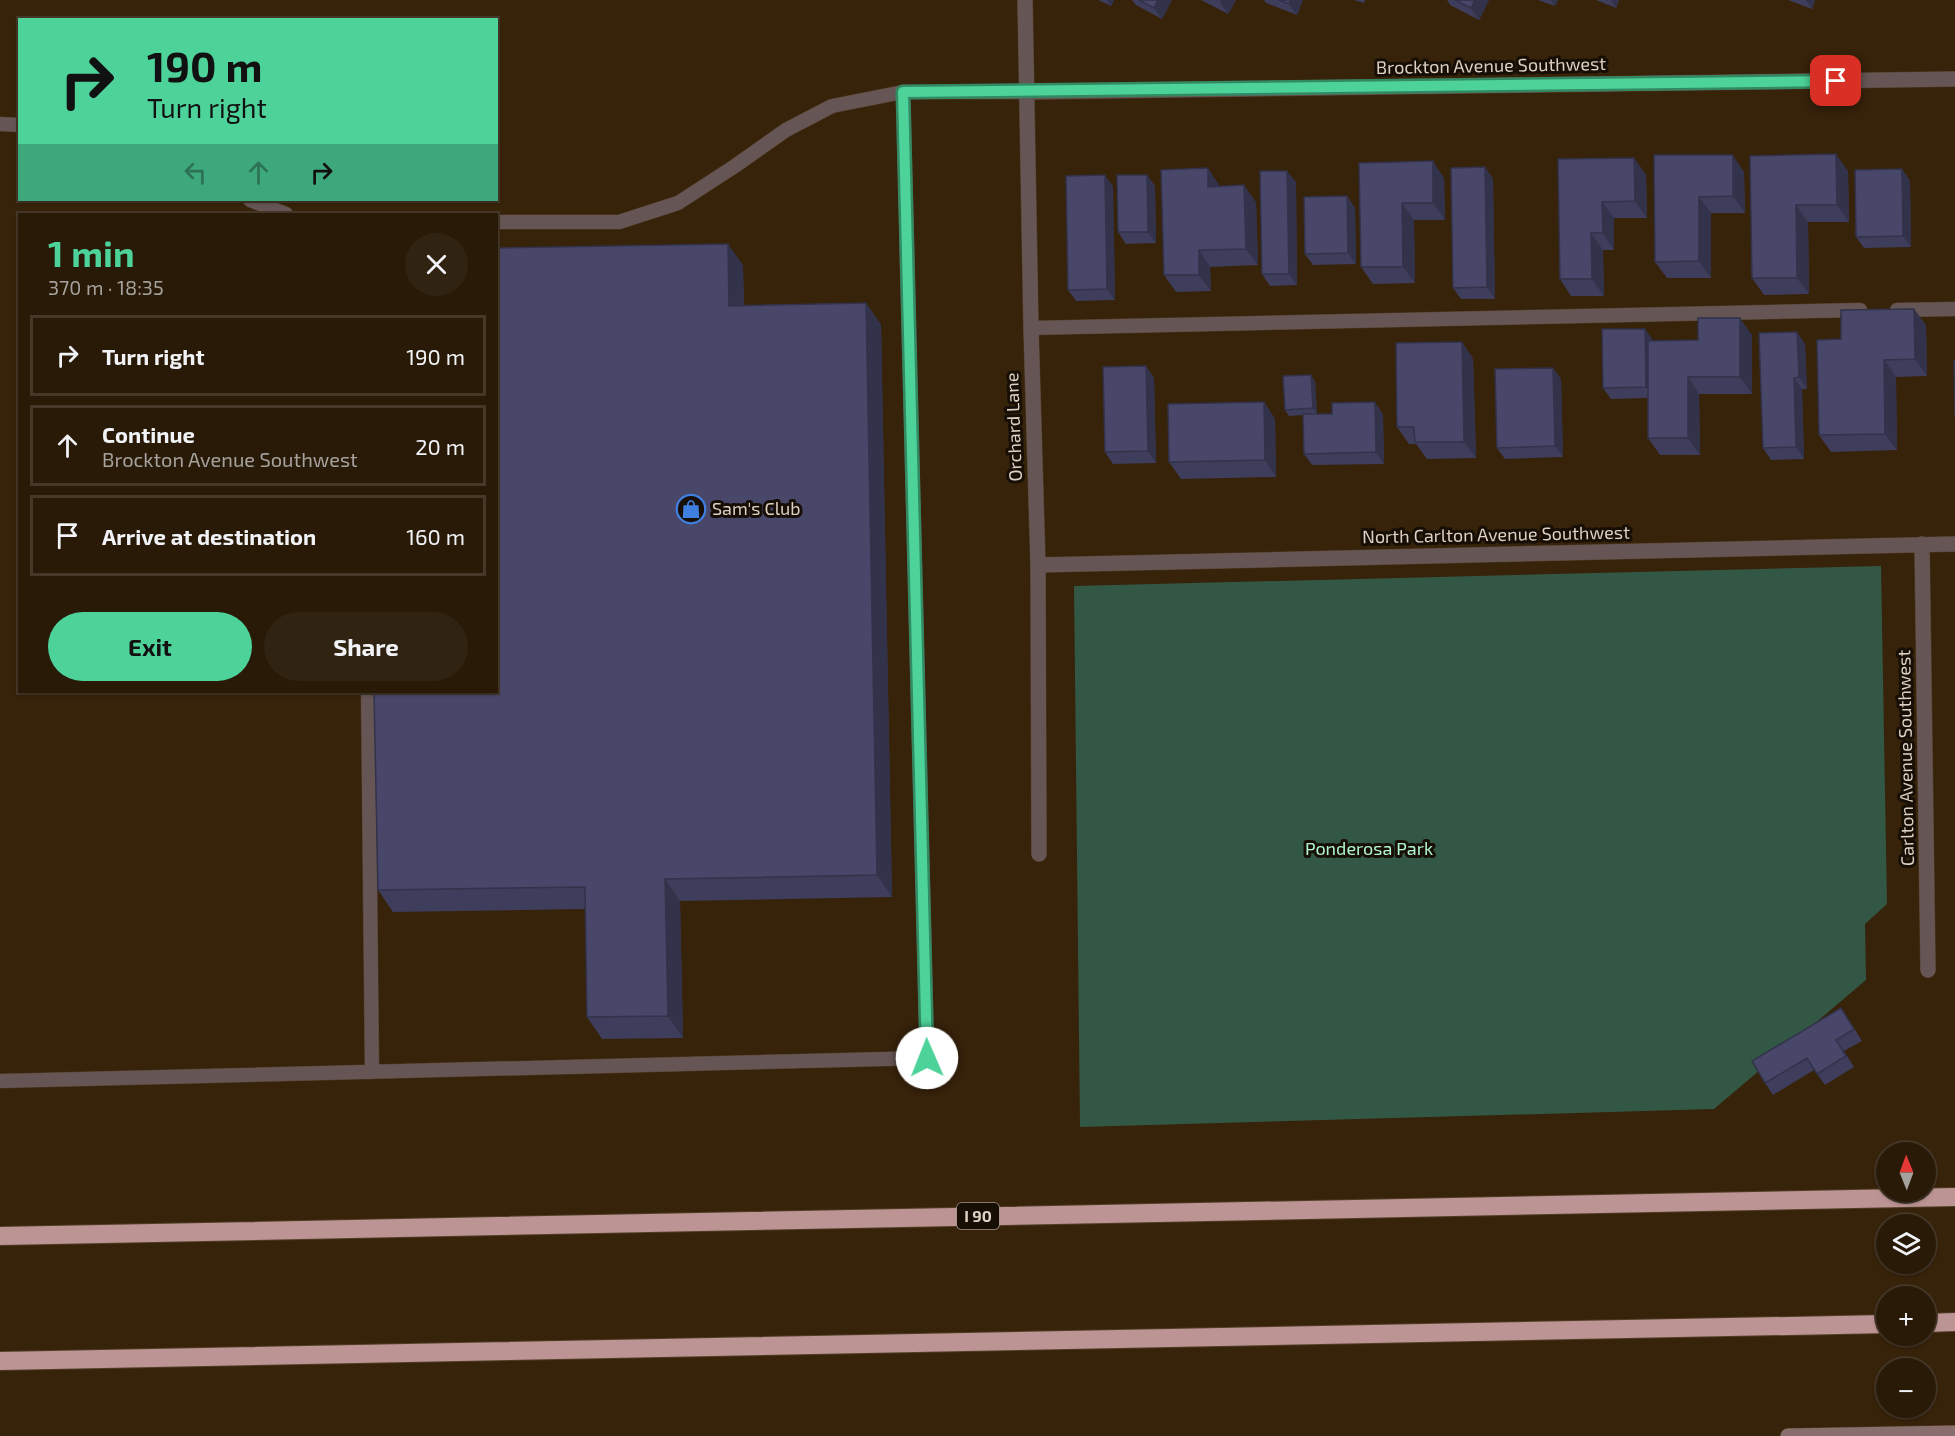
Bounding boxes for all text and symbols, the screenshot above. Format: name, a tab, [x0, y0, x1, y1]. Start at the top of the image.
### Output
text: 190 m	[147, 40, 263, 90]
icon: right	[48, 42, 126, 120]
street label: Brockton Avenue Southwest	[1376, 52, 1606, 78]
pin	[1810, 55, 1861, 106]
icon: arrive	[1819, 64, 1852, 97]
text: Turn right	[147, 91, 267, 123]
icon: left	[179, 156, 212, 189]
icon: ahead	[242, 156, 275, 189]
icon: right	[305, 156, 338, 189]
text: 1 min	[48, 231, 135, 274]
button: close	[405, 233, 468, 296]
text: 370 m · 18:35	[48, 275, 164, 299]
icon: right	[51, 339, 84, 372]
text: Turn right	[102, 343, 204, 369]
text: 190 m	[406, 343, 465, 369]
street label: Orchard Lane	[1000, 372, 1026, 482]
text: Continue	[102, 421, 195, 447]
icon: ahead	[51, 429, 84, 462]
text: 20 m	[415, 433, 465, 459]
text: Brockton Avenue Southwest	[102, 447, 358, 471]
shop icon: Sam's Club	[675, 493, 707, 525]
place label: Sam's Club	[712, 497, 801, 519]
icon: arrive	[51, 519, 84, 552]
street label: North Carlton Avenue Southwest	[1362, 521, 1630, 547]
text: Arrive at destination	[102, 523, 316, 549]
text: 160 m	[406, 523, 465, 549]
button: Exit	[48, 612, 252, 681]
button: Share	[264, 612, 468, 681]
street label: Carlton Avenue Southwest	[1892, 650, 1918, 866]
park label: Ponderosa Park	[1305, 837, 1433, 859]
position arrow	[895, 1026, 959, 1090]
north arrow	[1876, 1142, 1936, 1202]
map controls	[1876, 1142, 1936, 1418]
road number: I 90	[957, 1203, 999, 1229]
button: layers	[1876, 1214, 1936, 1274]
button: +	[1876, 1286, 1936, 1346]
button: −	[1876, 1358, 1936, 1418]

